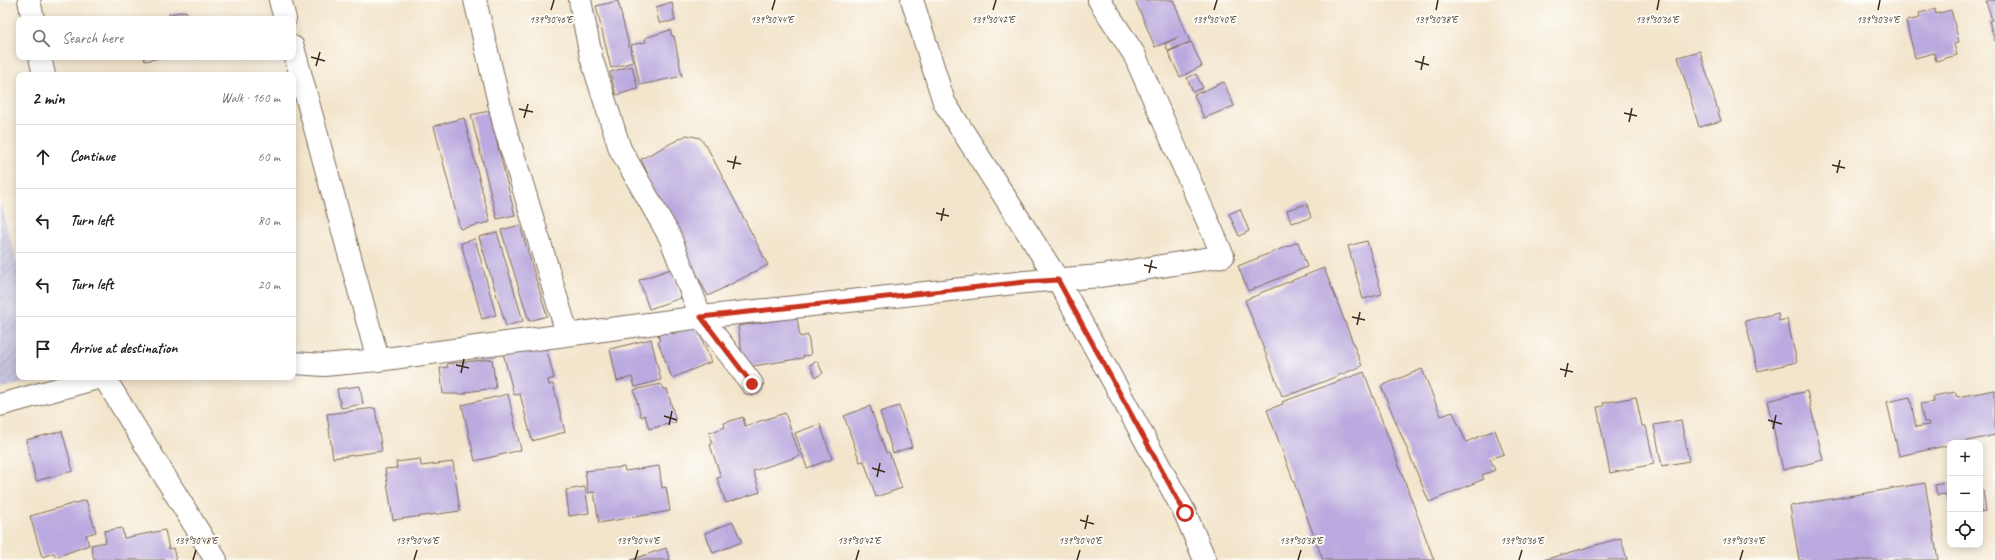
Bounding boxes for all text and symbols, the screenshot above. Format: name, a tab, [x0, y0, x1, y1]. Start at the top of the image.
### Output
text: 139°30'46"E	[529, 13, 574, 26]
text: 139°30'44"E	[750, 13, 795, 26]
text: 139°30'42"E	[971, 13, 1016, 26]
text: 139°30'40"E	[1192, 13, 1237, 26]
text: 139°30'38"E	[1414, 13, 1459, 26]
text: 139°30'36"E	[1635, 13, 1680, 26]
text: 139°30'34"E	[1856, 13, 1901, 26]
search box	[16, 16, 296, 60]
icon: search	[30, 27, 52, 49]
text: Search here	[62, 29, 123, 48]
text: 2 min	[32, 88, 65, 109]
text: Walk · 160 m	[221, 90, 280, 106]
icon: ahead	[32, 146, 54, 168]
text: Continue	[70, 147, 115, 166]
text: 60 m	[258, 149, 280, 165]
icon: left	[32, 210, 54, 232]
text: Turn left	[70, 211, 113, 230]
text: 80 m	[258, 213, 280, 229]
icon: left	[32, 274, 54, 296]
text: Turn left	[70, 275, 113, 294]
text: 20 m	[258, 277, 280, 293]
icon: arrive	[32, 338, 54, 360]
text: Arrive at destination	[70, 339, 177, 358]
route end	[743, 375, 761, 393]
map controls	[1947, 440, 1983, 548]
button: +	[1947, 440, 1983, 476]
button: −	[1947, 476, 1983, 512]
route start	[1176, 504, 1194, 522]
button: locate	[1947, 512, 1983, 548]
text: 139°30'48"E	[174, 534, 219, 547]
text: 139°30'46"E	[395, 534, 440, 547]
text: 139°30'44"E	[616, 534, 661, 547]
text: 139°30'42"E	[837, 534, 882, 547]
text: 139°30'40"E	[1058, 534, 1103, 547]
text: 139°30'38"E	[1279, 534, 1324, 547]
text: 139°30'36"E	[1500, 534, 1545, 547]
text: 139°30'34"E	[1721, 534, 1766, 547]

